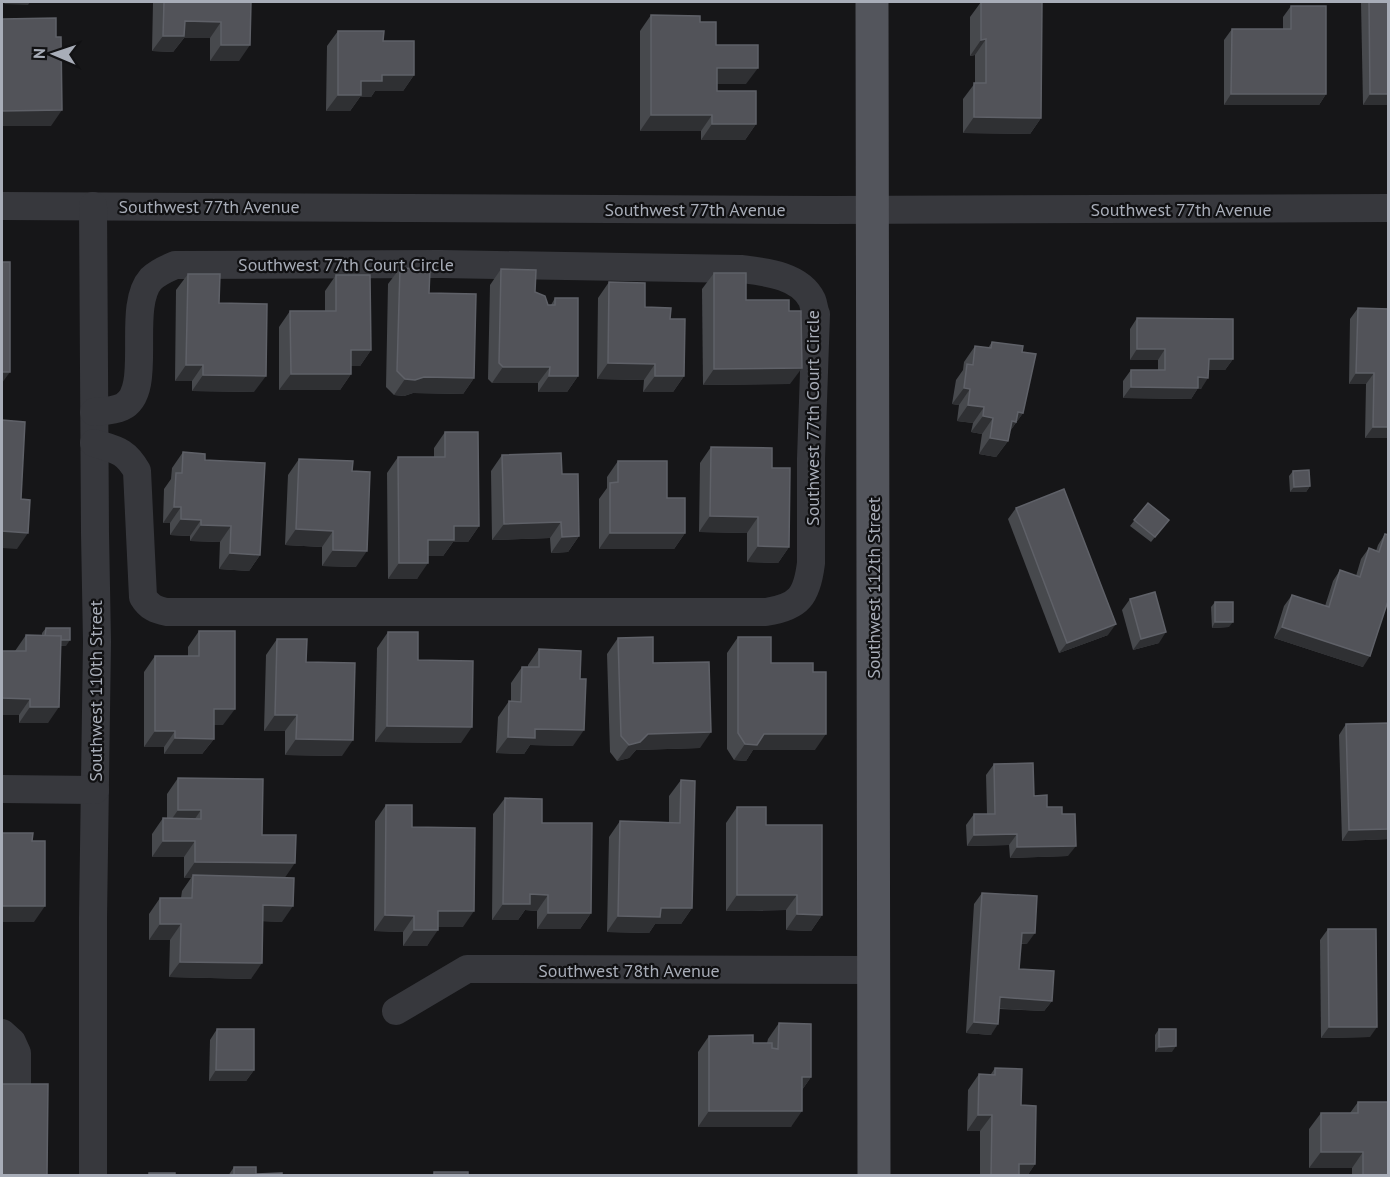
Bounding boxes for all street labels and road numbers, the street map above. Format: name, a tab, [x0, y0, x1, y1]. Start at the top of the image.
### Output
street label: Southwest 77th Avenue	[118, 195, 300, 218]
street label: Southwest 77th Avenue	[604, 198, 786, 221]
street label: Southwest 77th Avenue	[1090, 198, 1272, 221]
street label: Southwest 77th Court Circle	[238, 253, 454, 276]
street label: Southwest 77th Court Circle	[801, 310, 824, 526]
street label: Southwest 112th Street	[862, 497, 885, 679]
street label: Southwest 110th Street	[84, 600, 107, 782]
street label: Southwest 78th Avenue	[538, 959, 720, 982]

